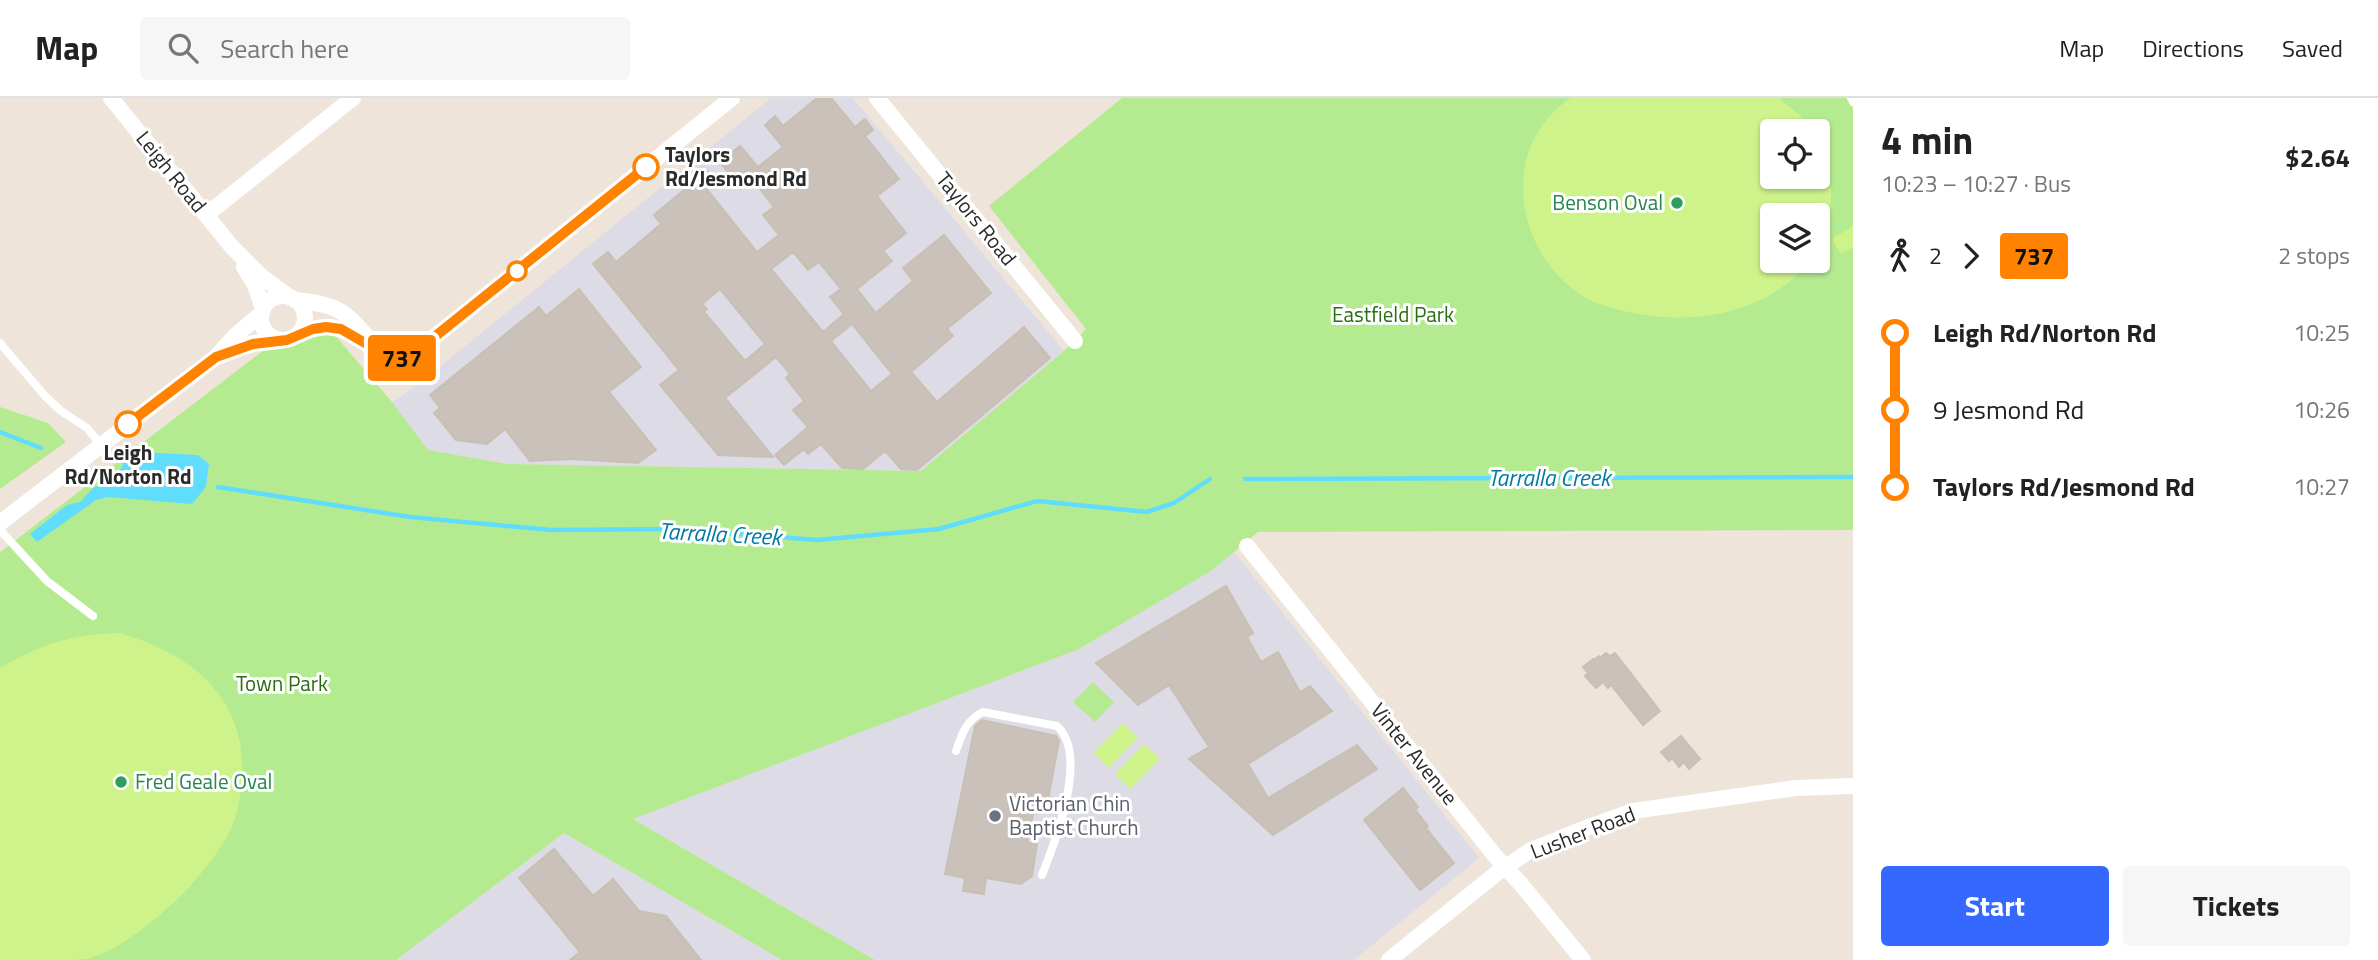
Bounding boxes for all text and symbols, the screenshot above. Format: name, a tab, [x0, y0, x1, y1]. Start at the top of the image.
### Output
search box	[140, 17, 630, 80]
text: Map	[35, 23, 98, 73]
icon: search	[164, 29, 202, 67]
text: Search here	[220, 29, 349, 68]
text: Map	[2059, 30, 2104, 66]
text: Directions	[2142, 30, 2244, 66]
text: Saved	[2282, 30, 2343, 66]
text: 4 min	[1881, 111, 1973, 169]
map controls	[1760, 119, 1830, 273]
button: locate	[1760, 119, 1830, 189]
street label: Leigh Road	[129, 123, 215, 219]
place label: Taylors Rd/Jesmond Rd	[665, 138, 807, 194]
text: $2.64	[2285, 138, 2350, 177]
marker: Taylors Rd/Jesmond Rd	[633, 154, 659, 180]
street label: Taylors Road	[929, 164, 1025, 272]
text: 10:23 – 10:27 · Bus	[1881, 166, 2071, 201]
place label: Benson Oval	[1552, 186, 1663, 218]
marker: Benson Oval	[1669, 195, 1685, 211]
button: layers	[1760, 203, 1830, 273]
icon: walk	[1881, 237, 1919, 275]
icon: forward	[1952, 237, 1990, 275]
text: 2	[1929, 238, 1942, 273]
text: 737	[2014, 238, 2054, 274]
text: 2 stops	[2278, 238, 2350, 273]
unlabelled marker	[507, 261, 527, 281]
park label: Eastfield Park	[1332, 298, 1454, 330]
text: Leigh Rd/Norton Rd	[1933, 313, 2157, 352]
text: 10:25	[2293, 315, 2350, 350]
line badge: 737	[362, 335, 442, 381]
text: 737	[382, 340, 422, 376]
text: 9 Jesmond Rd	[1933, 390, 2084, 429]
text: 10:26	[2293, 392, 2350, 427]
marker: Leigh Rd/Norton Rd	[115, 411, 141, 437]
place label: Leigh Rd/Norton Rd	[64, 436, 192, 492]
water label: Tarralla Creek	[1488, 460, 1613, 495]
text: Taylors Rd/Jesmond Rd	[1933, 467, 2195, 506]
text: 10:27	[2293, 469, 2350, 504]
water label: Tarralla Creek	[658, 513, 785, 554]
park label: Town Park	[236, 667, 328, 699]
street label: Vinter Avenue	[1363, 695, 1466, 811]
place label: Fred Geale Oval	[135, 765, 272, 797]
marker: Fred Geale Oval	[113, 774, 129, 790]
place label: Victorian Chin Baptist Church	[1009, 787, 1139, 843]
street label: Lusher Road	[1526, 797, 1640, 867]
marker: Victorian Chin Baptist Church	[987, 808, 1003, 824]
button: Start	[1881, 866, 2109, 946]
button: Tickets	[2123, 866, 2350, 946]

